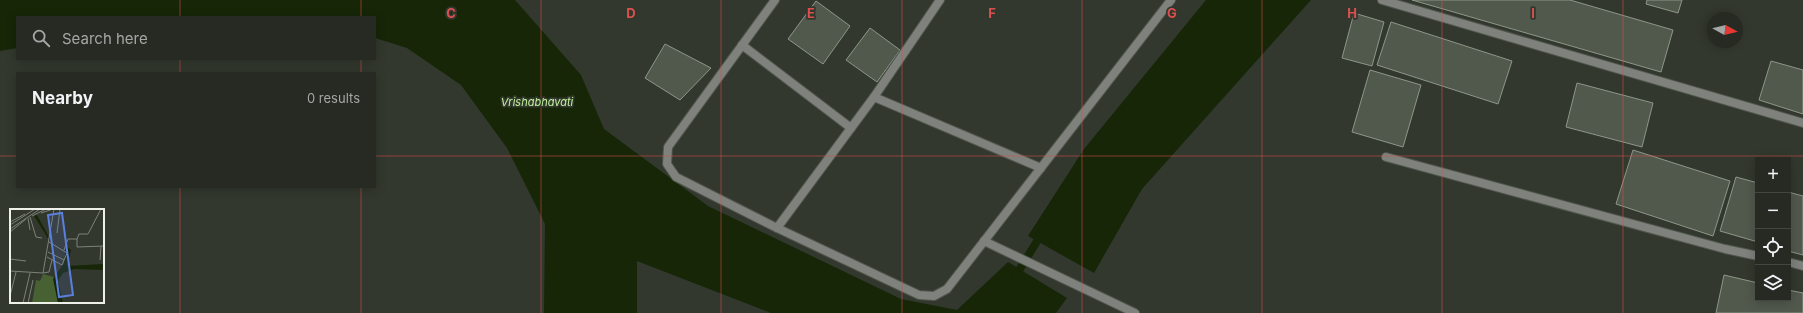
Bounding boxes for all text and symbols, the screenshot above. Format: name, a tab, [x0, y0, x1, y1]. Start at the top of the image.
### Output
text: C	[446, 5, 456, 21]
text: D	[626, 5, 636, 21]
text: E	[807, 5, 815, 21]
text: F	[988, 5, 996, 21]
text: G	[1167, 5, 1177, 21]
text: H	[1347, 5, 1357, 21]
text: I	[1531, 5, 1535, 21]
north arrow	[1707, 12, 1743, 48]
search box	[16, 16, 376, 60]
icon: search	[30, 27, 52, 49]
text: Search here	[62, 29, 148, 48]
text: Nearby	[32, 88, 93, 108]
text: 0 results	[307, 90, 360, 106]
water label: Vrishabhavati	[501, 95, 574, 109]
map controls	[1755, 157, 1791, 301]
button: +	[1755, 157, 1791, 193]
button: −	[1755, 193, 1791, 229]
inset map	[10, 209, 104, 303]
button: locate	[1755, 229, 1791, 265]
button: layers	[1755, 265, 1791, 301]

